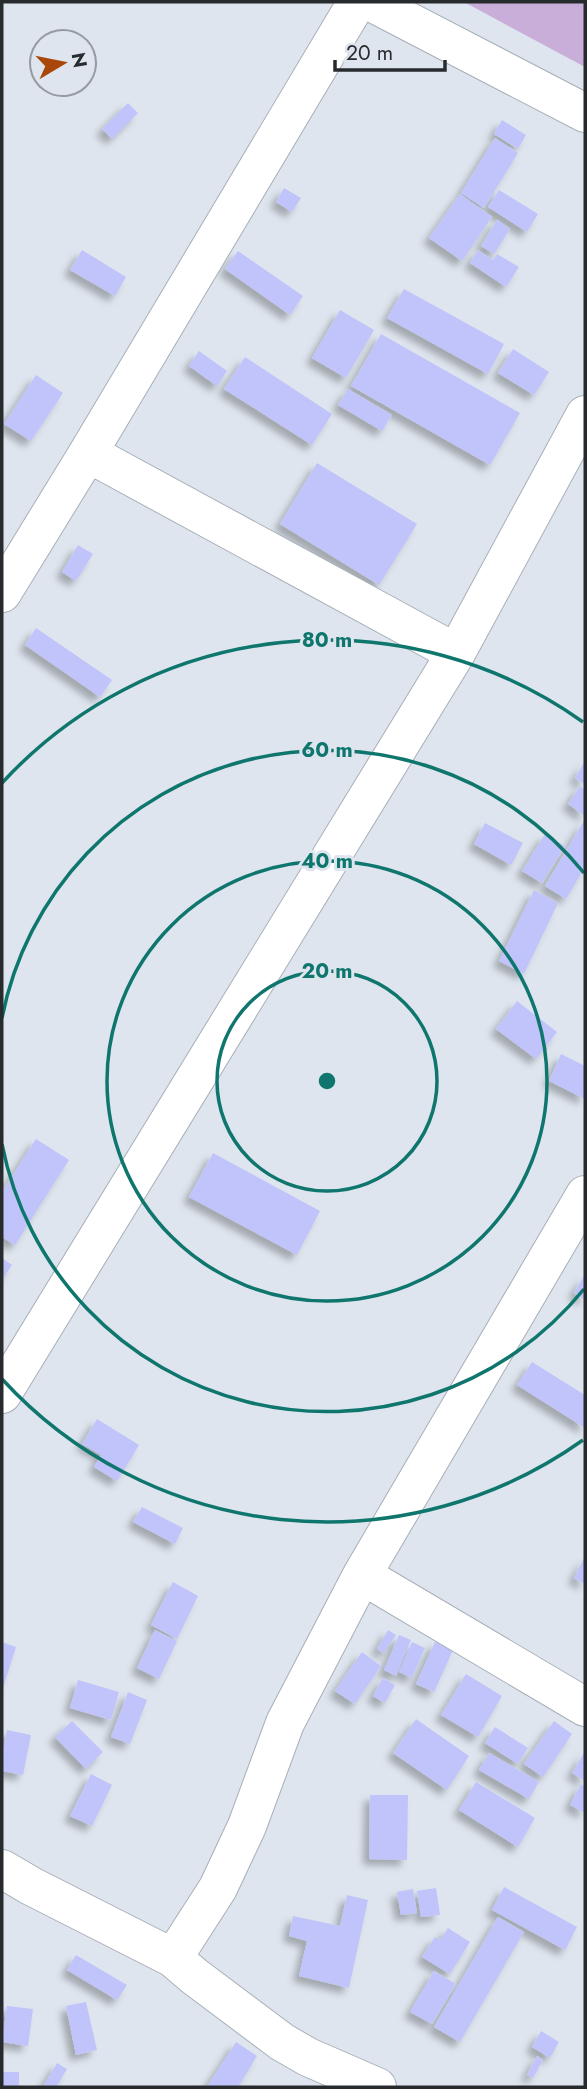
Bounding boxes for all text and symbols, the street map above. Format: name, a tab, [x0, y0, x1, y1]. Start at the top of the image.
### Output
north arrow	[28, 28, 98, 98]
scale bar	[335, 28, 445, 72]
text: 20 m	[346, 38, 393, 68]
text: N	[65, 50, 94, 70]
text: 80 m	[302, 625, 352, 655]
text: 60 m	[301, 735, 353, 765]
text: 40 m	[301, 846, 353, 876]
text: 20 m	[301, 956, 353, 986]
centre of rings	[315, 1069, 339, 1093]

